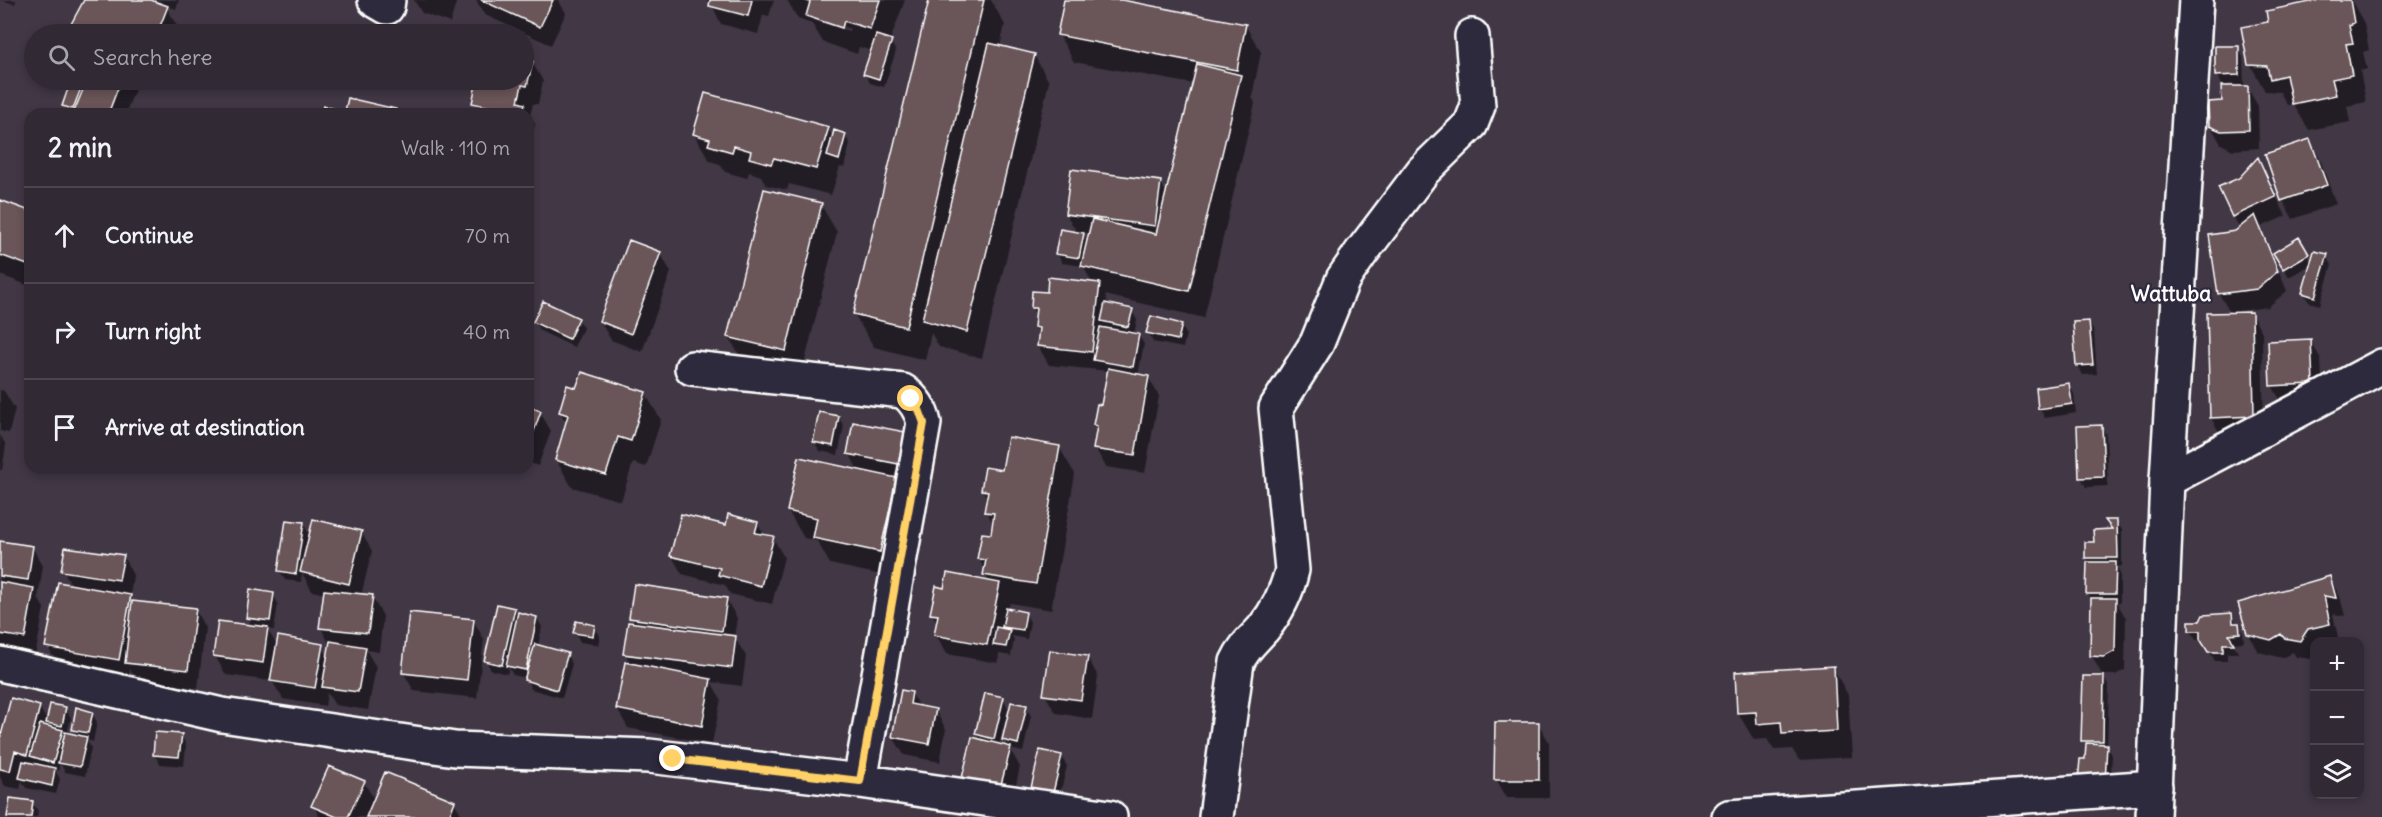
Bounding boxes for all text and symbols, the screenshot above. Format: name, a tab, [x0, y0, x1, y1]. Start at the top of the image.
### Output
search box	[24, 24, 534, 90]
icon: search	[45, 41, 78, 74]
text: Search here	[93, 43, 212, 71]
text: 2 min	[48, 131, 112, 164]
text: Walk · 110 m	[401, 135, 510, 160]
icon: ahead	[48, 219, 81, 252]
text: Continue	[105, 221, 194, 249]
text: 70 m	[465, 223, 510, 248]
district label: Wattuba	[2131, 280, 2211, 307]
icon: right	[48, 315, 81, 348]
text: Turn right	[105, 317, 201, 345]
text: 40 m	[463, 319, 510, 344]
route start	[897, 385, 923, 411]
icon: arrive	[48, 411, 81, 444]
text: Arrive at destination	[105, 413, 305, 441]
map controls	[2310, 637, 2364, 799]
button: +	[2310, 637, 2364, 691]
button: −	[2310, 691, 2364, 745]
route end	[659, 745, 685, 771]
button: layers	[2310, 745, 2364, 799]

